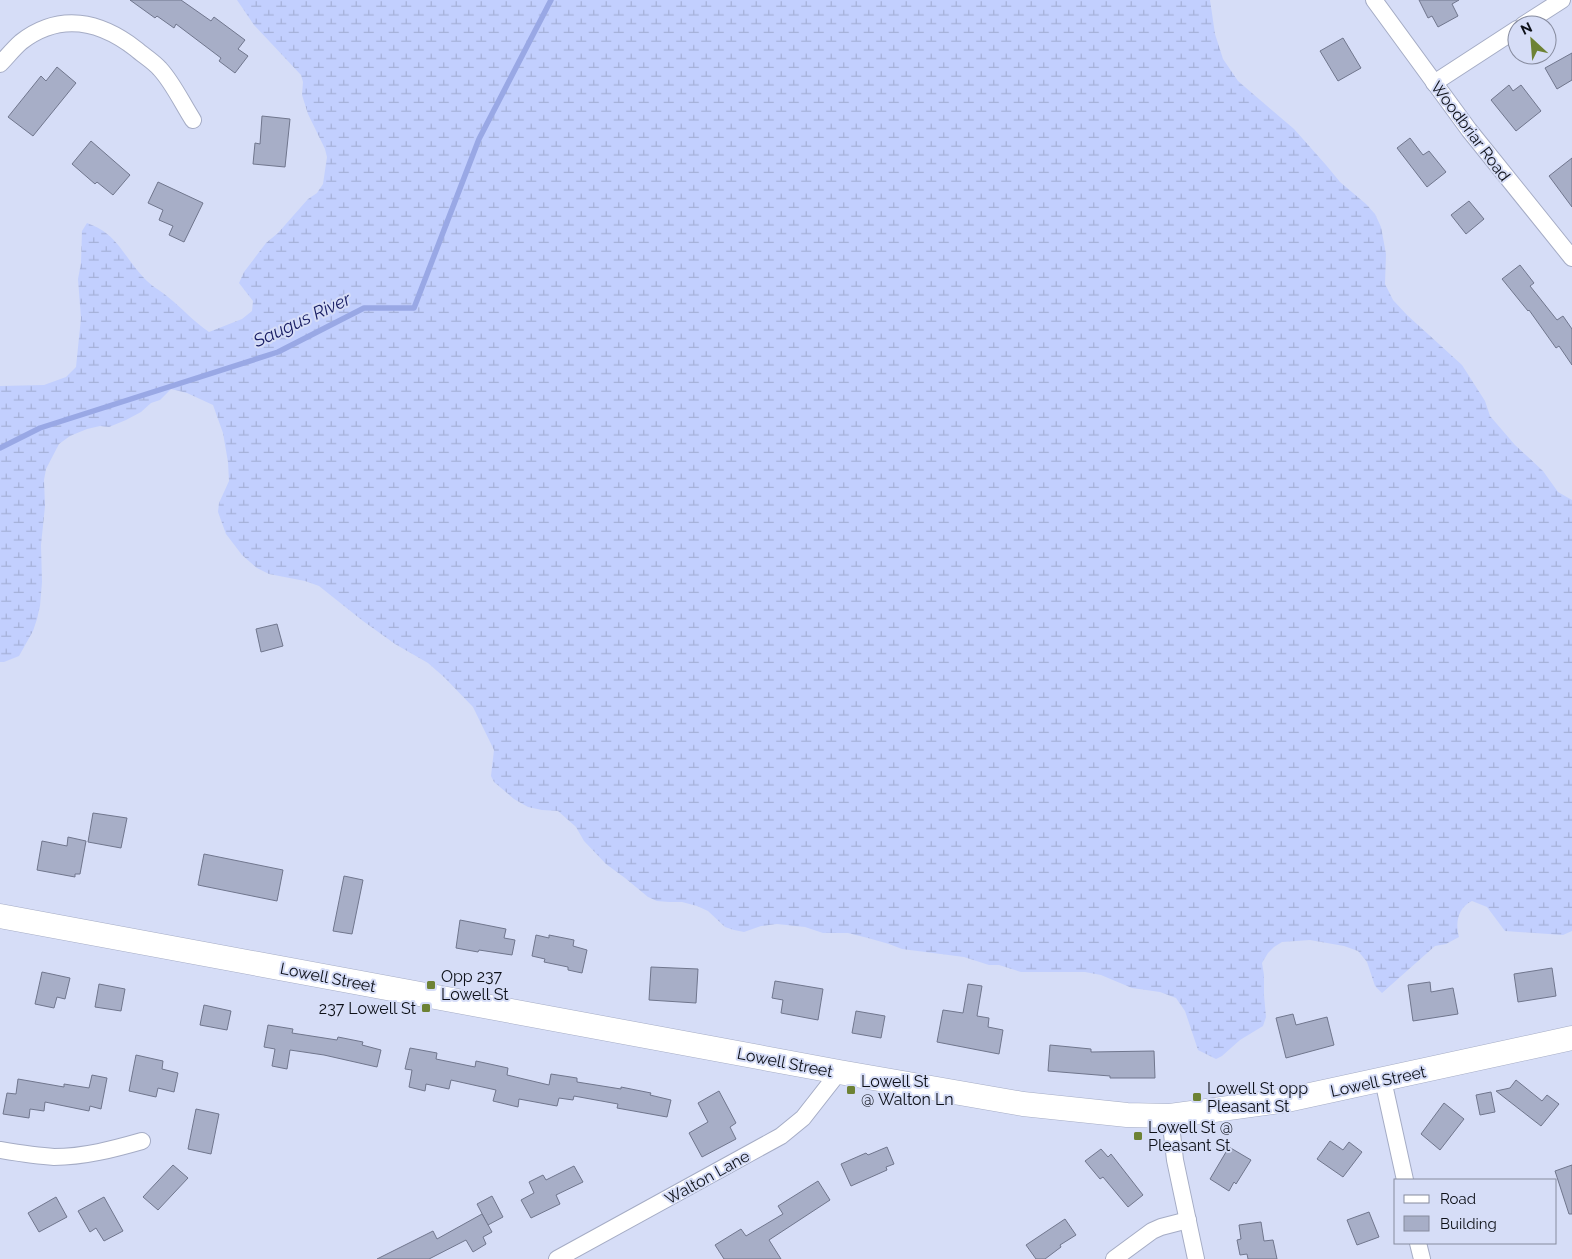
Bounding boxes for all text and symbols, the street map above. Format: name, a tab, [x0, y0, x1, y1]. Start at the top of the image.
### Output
north arrow	[1507, 15, 1557, 65]
text: N	[1518, 19, 1535, 38]
street label: Woodbriar Road	[1427, 78, 1514, 185]
water label: Saugus River	[249, 288, 354, 352]
street label: Lowell Street	[278, 959, 378, 996]
place label: Opp 237 Lowell St	[441, 967, 509, 1004]
marker: Opp 237 Lowell St	[425, 979, 437, 991]
place label: 237 Lowell St	[319, 999, 417, 1018]
marker: 237 Lowell St	[420, 1002, 432, 1014]
street label: Lowell Street	[735, 1044, 835, 1081]
street label: Lowell Street	[1329, 1062, 1428, 1101]
place label: Lowell St @ Walton Ln	[861, 1072, 954, 1109]
place label: Lowell St opp Pleasant St	[1207, 1079, 1308, 1116]
marker: Lowell St @ Walton Ln	[845, 1084, 857, 1096]
marker: Lowell St opp Pleasant St	[1191, 1091, 1203, 1103]
place label: Lowell St @ Pleasant St	[1148, 1118, 1233, 1155]
marker: Lowell St @ Pleasant St	[1132, 1130, 1144, 1142]
street label: Walton Lane	[662, 1146, 753, 1209]
legend	[1394, 1179, 1557, 1244]
text: Road	[1440, 1190, 1476, 1208]
text: Building	[1440, 1215, 1497, 1233]

